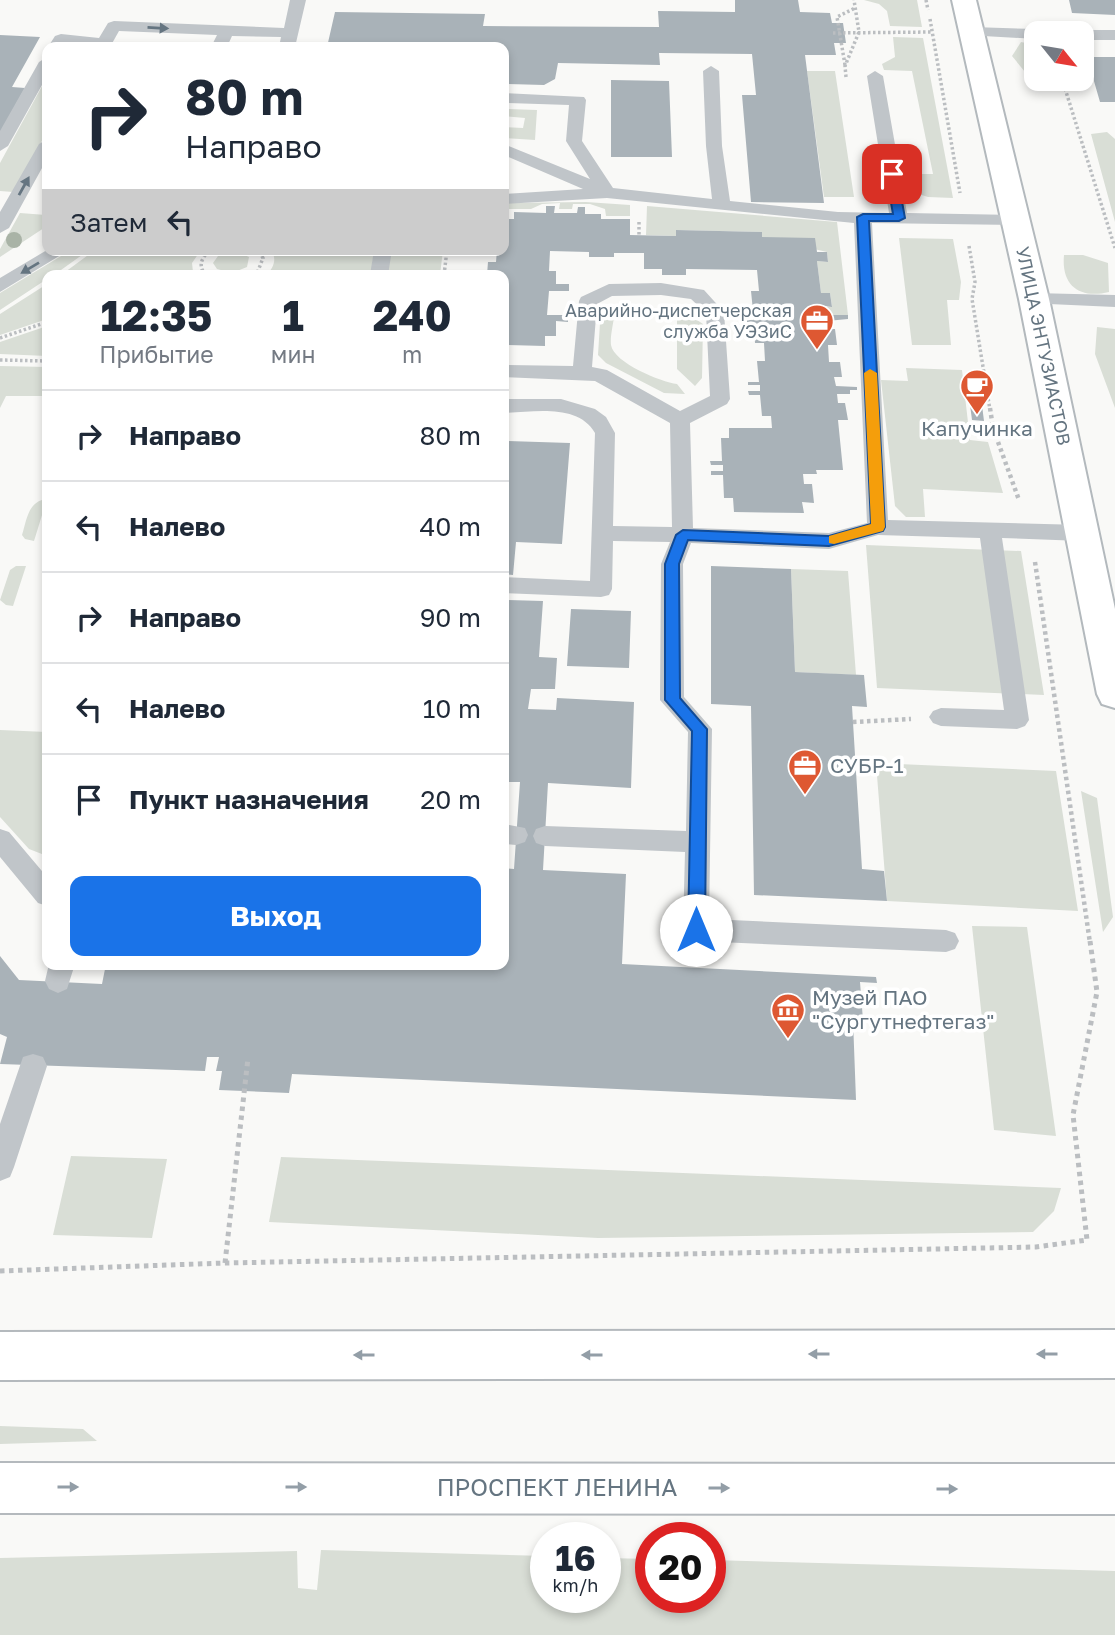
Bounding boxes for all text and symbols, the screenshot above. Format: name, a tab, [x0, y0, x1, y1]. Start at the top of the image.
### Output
north arrow	[1024, 21, 1094, 91]
map controls	[1024, 21, 1094, 91]
one-way arrow	[147, 23, 169, 34]
text: 80 m	[185, 67, 303, 126]
icon: right	[70, 70, 161, 161]
text: Направо	[185, 127, 322, 165]
pin	[862, 144, 922, 204]
icon: arrive	[873, 155, 911, 193]
one-way arrow	[18, 177, 30, 196]
icon: left	[161, 203, 199, 241]
text: Затем	[70, 207, 147, 238]
street label: УЛИЦА ЭНТУЗИАСТОВ	[1012, 244, 1076, 447]
one-way arrow	[21, 262, 40, 275]
text: 12:35	[100, 290, 212, 340]
text: 1	[282, 290, 304, 340]
text: 240	[373, 290, 452, 340]
place label: Аварийно-диспетчерская служба УЭЗиС	[565, 299, 792, 342]
office icon: Аварийно-диспетчерская служба УЭЗиС	[798, 302, 836, 351]
text: Прибытие	[99, 340, 214, 368]
text: мин	[271, 340, 315, 368]
text: m	[402, 340, 422, 368]
cafe icon: Капучинка	[958, 367, 996, 416]
place label: Капучинка	[921, 415, 1033, 441]
icon: right	[70, 417, 108, 455]
text: Направо	[129, 420, 241, 451]
text: 80 m	[420, 420, 481, 451]
icon: left	[70, 508, 108, 546]
text: Налево	[129, 511, 225, 542]
text: 40 m	[420, 511, 481, 542]
icon: right	[70, 599, 108, 637]
text: Направо	[129, 602, 241, 633]
text: 90 m	[420, 602, 481, 633]
icon: left	[70, 690, 108, 728]
text: Налево	[129, 693, 225, 724]
text: 10 m	[423, 693, 481, 724]
office icon: СУБР-1	[786, 747, 824, 796]
place label: СУБР-1	[830, 752, 904, 778]
icon: arrive	[70, 781, 108, 819]
text: Пункт назначения	[129, 784, 369, 815]
text: 20 m	[420, 784, 481, 815]
button: Выход	[70, 876, 481, 956]
position arrow	[659, 893, 733, 967]
place label: Музей ПАО "Сургутнефтегаз"	[812, 984, 994, 1034]
museum icon: Музей ПАО "Сургутнефтегаз"	[769, 991, 807, 1040]
one-way arrow	[808, 1348, 830, 1360]
one-way arrow	[1036, 1348, 1058, 1360]
one-way arrow	[353, 1349, 375, 1361]
one-way arrow	[581, 1349, 603, 1361]
street label: ПРОСПЕКТ ЛЕНИНА	[437, 1472, 677, 1501]
one-way arrow	[57, 1481, 79, 1493]
one-way arrow	[285, 1481, 307, 1493]
one-way arrow	[708, 1482, 730, 1494]
one-way arrow	[936, 1483, 958, 1495]
speed limit sign: 20	[635, 1522, 726, 1613]
text: 16	[555, 1537, 596, 1579]
text: km/h	[553, 1574, 598, 1596]

